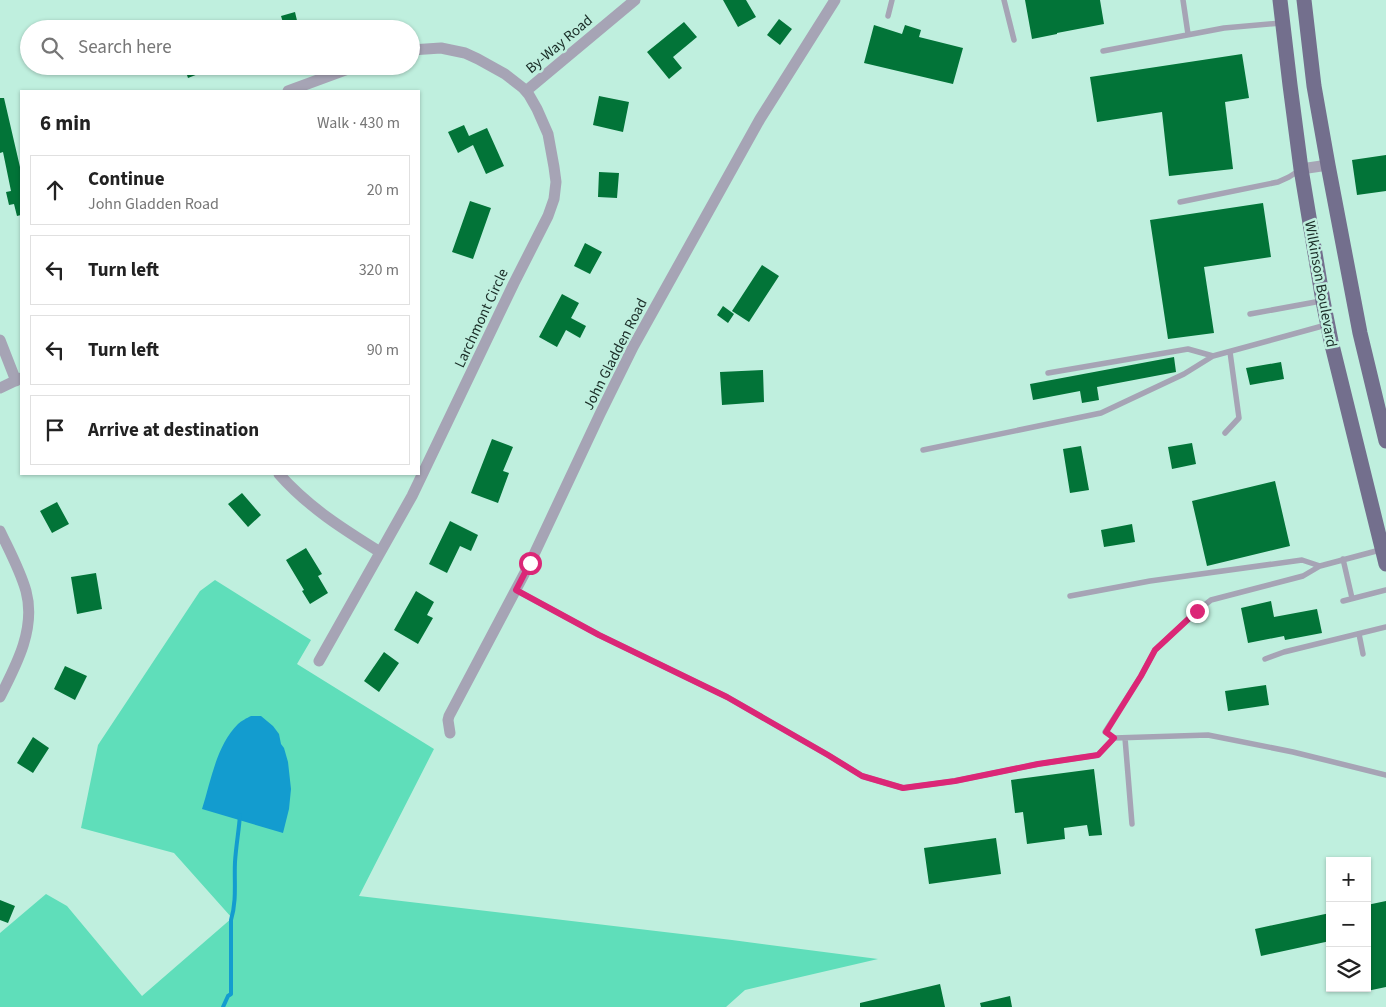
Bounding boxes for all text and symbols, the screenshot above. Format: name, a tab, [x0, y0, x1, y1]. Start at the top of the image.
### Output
street label: By-Way Road	[521, 10, 597, 79]
search box	[20, 20, 420, 75]
icon: search	[38, 34, 66, 62]
text: Search here	[78, 34, 172, 61]
text: 6 min	[40, 108, 91, 138]
text: Walk · 430 m	[317, 112, 400, 134]
text: Continue	[88, 166, 165, 193]
icon: ahead	[41, 176, 69, 204]
text: 20 m	[367, 179, 399, 201]
text: John Gladden Road	[88, 193, 219, 215]
street label: Wilkinson Boulevard	[1299, 219, 1342, 349]
icon: left	[41, 256, 69, 284]
text: Turn left	[88, 257, 159, 284]
text: 320 m	[359, 259, 399, 281]
street label: Larchmont Circle	[449, 265, 514, 371]
street label: John Gladden Road	[578, 295, 653, 414]
icon: left	[41, 336, 69, 364]
text: Turn left	[88, 337, 159, 364]
text: 90 m	[367, 339, 399, 361]
icon: arrive	[41, 416, 69, 444]
text: Arrive at destination	[88, 417, 259, 444]
route start	[519, 552, 542, 575]
route end	[1186, 600, 1209, 623]
map controls	[1326, 857, 1371, 992]
button: +	[1326, 857, 1371, 902]
button: −	[1326, 902, 1371, 947]
button: layers	[1326, 947, 1371, 992]

